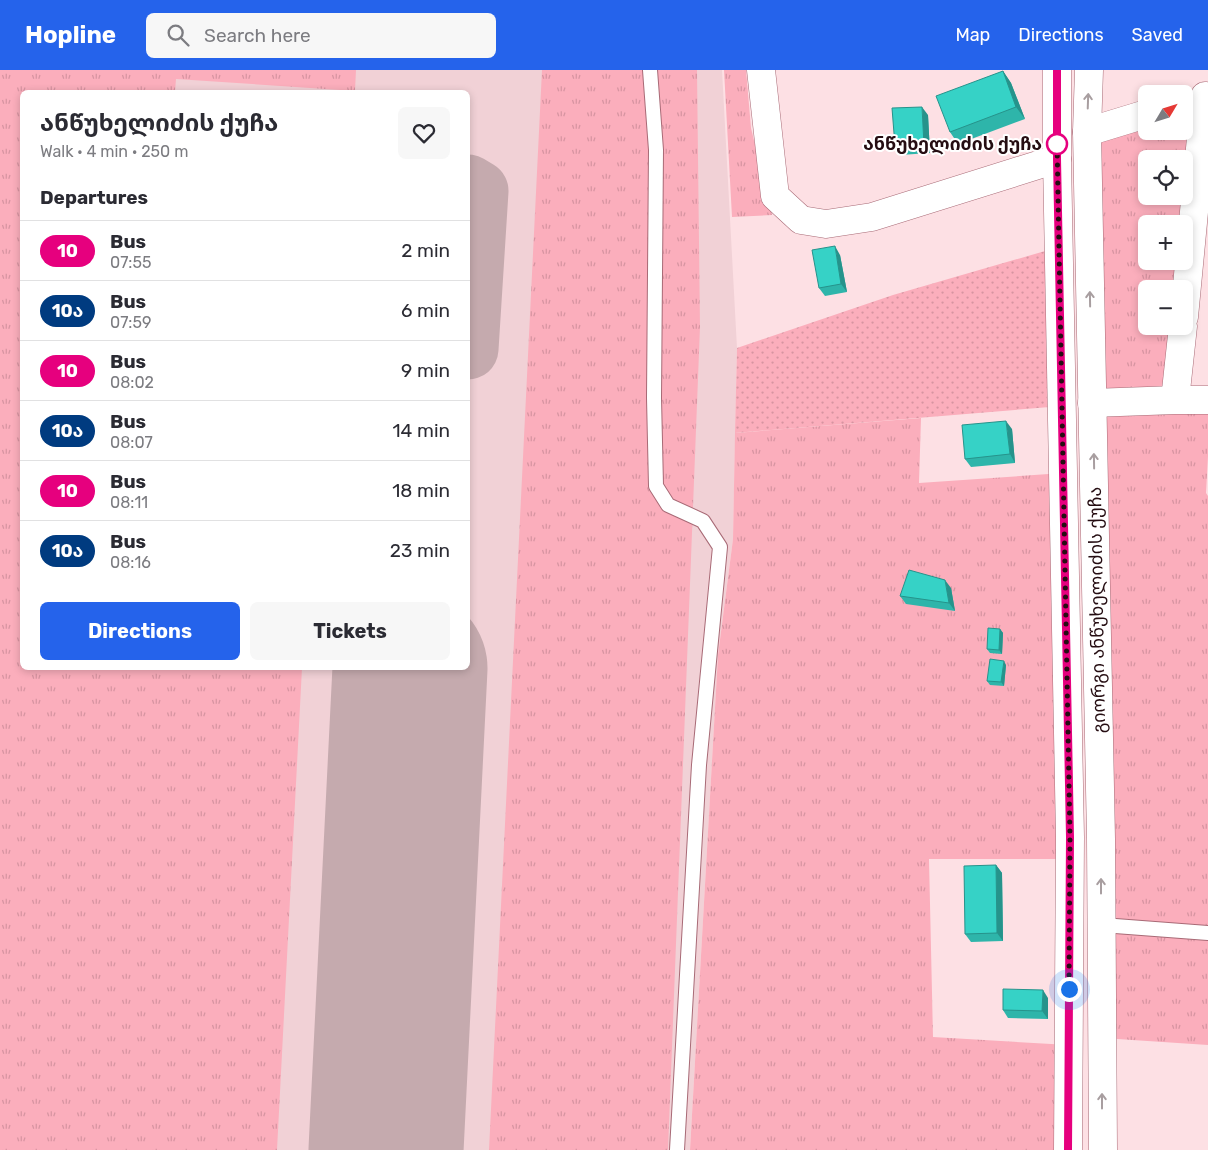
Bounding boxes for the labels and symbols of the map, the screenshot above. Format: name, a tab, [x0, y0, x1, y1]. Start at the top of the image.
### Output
north arrow	[1138, 85, 1192, 140]
one-way arrow	[1083, 93, 1093, 110]
place label: ანწუხელიძის ქუჩა	[863, 133, 1042, 155]
marker: ანწუხელიძის ქუჩა	[1046, 133, 1068, 155]
one-way arrow	[1085, 291, 1095, 308]
one-way arrow	[1089, 454, 1098, 470]
street label: გიორგი ანწუხელიძის ქუჩა	[1084, 487, 1110, 733]
one-way arrow	[1096, 879, 1106, 895]
your location	[1057, 977, 1082, 1002]
one-way arrow	[1097, 1094, 1107, 1110]

